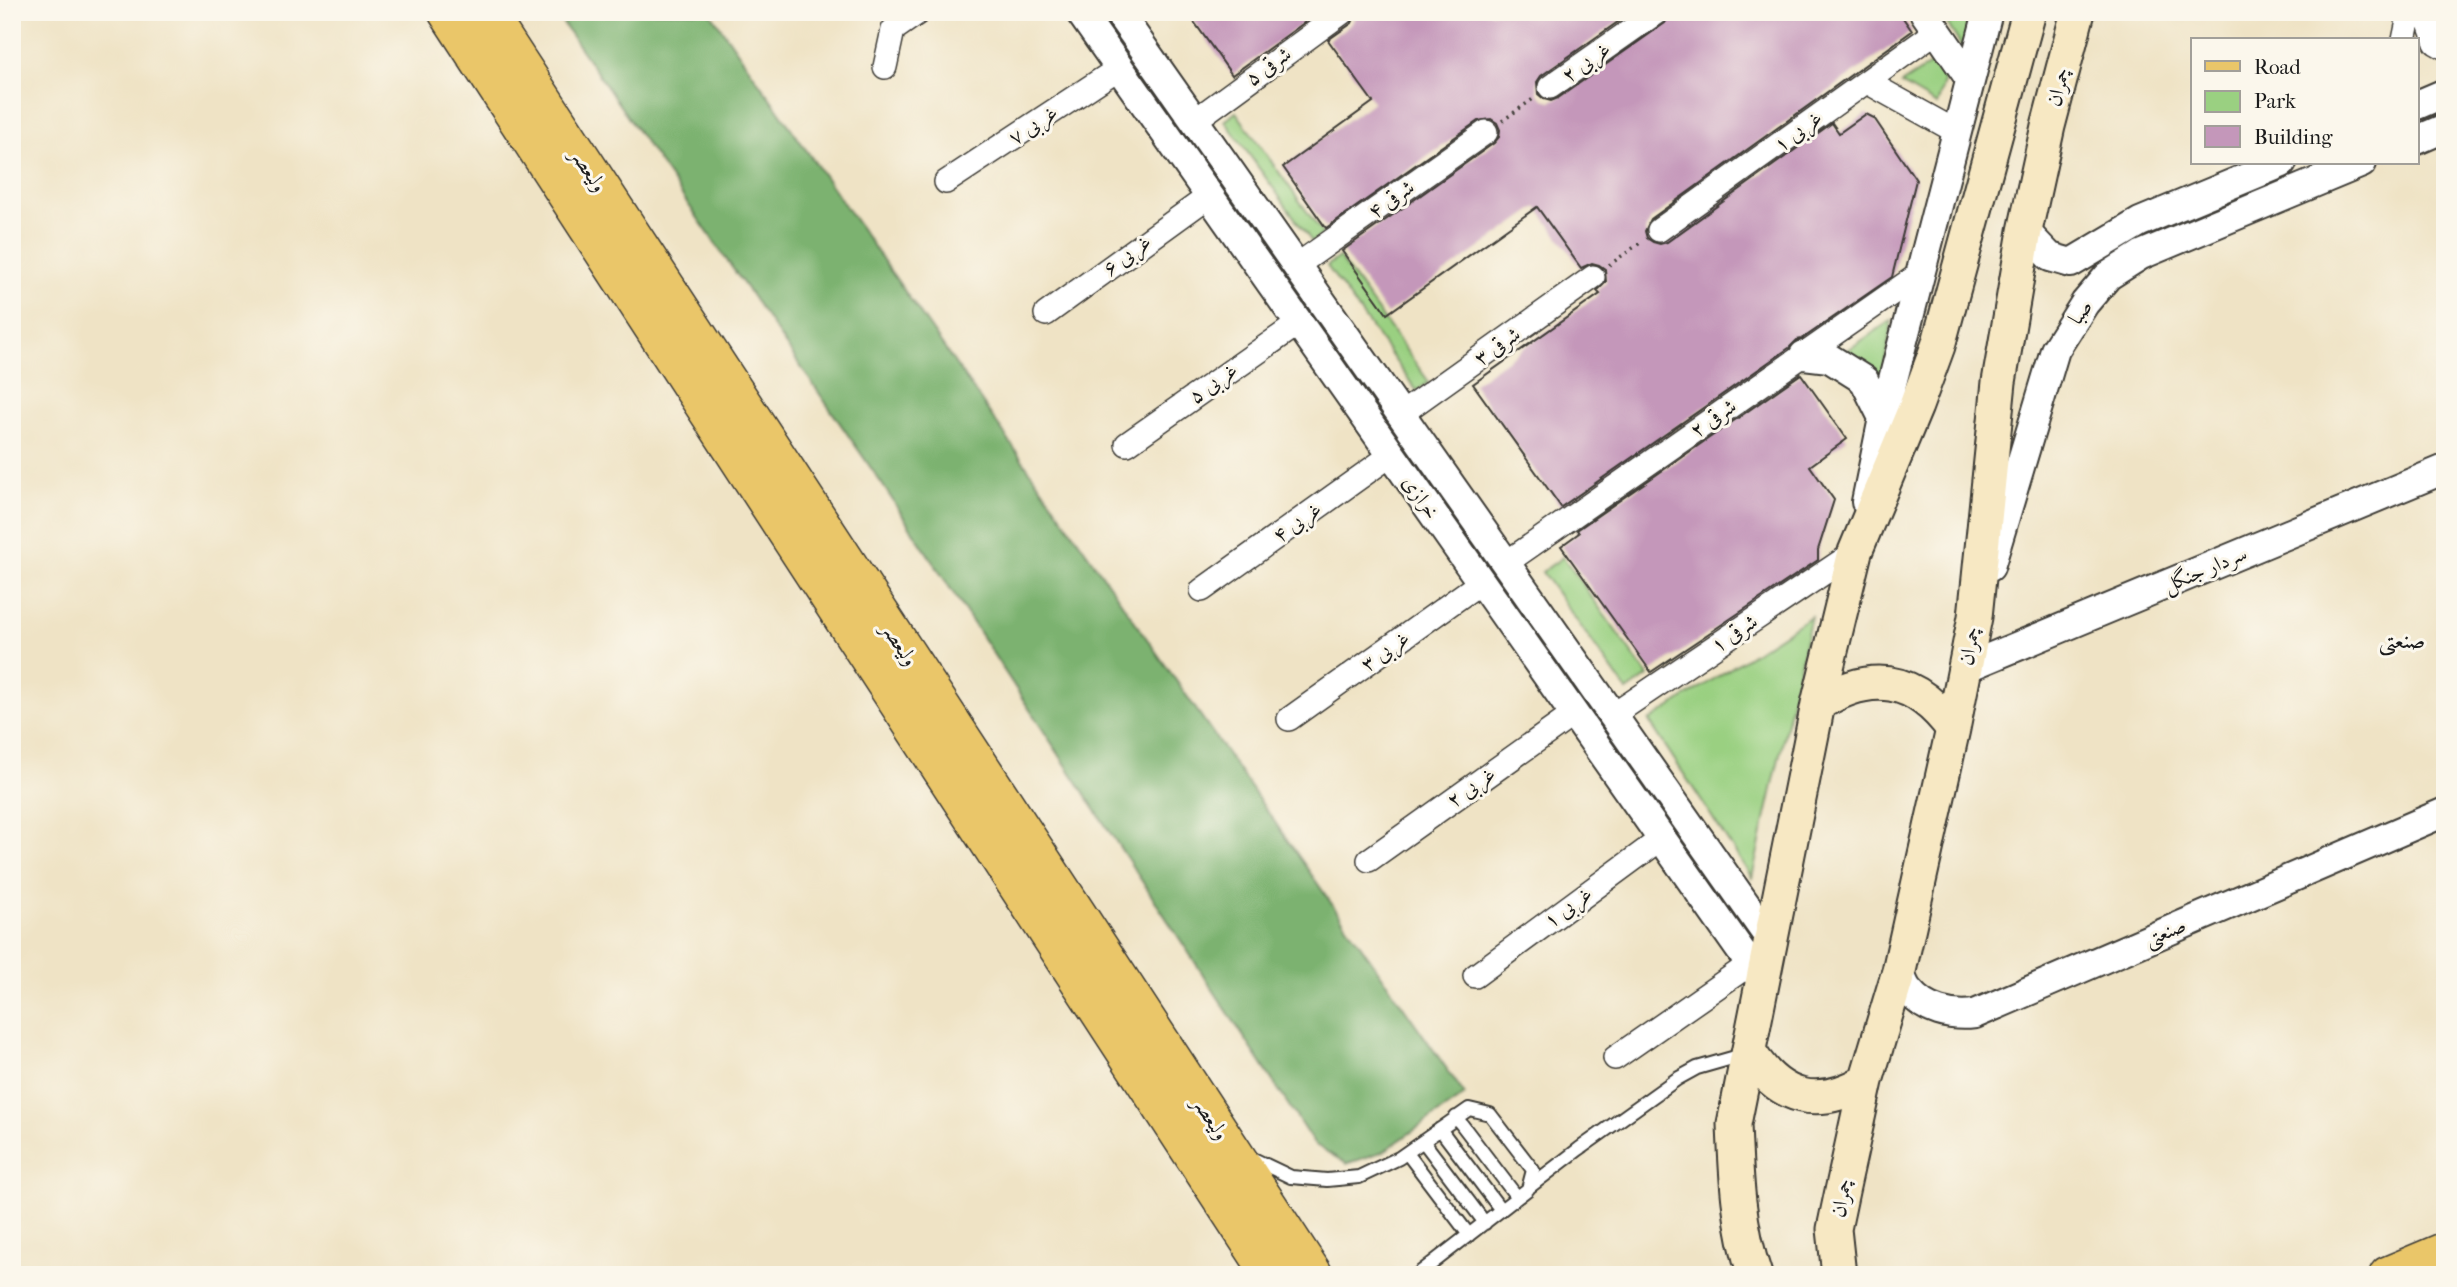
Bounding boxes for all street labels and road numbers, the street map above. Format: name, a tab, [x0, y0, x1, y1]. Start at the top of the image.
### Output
street label: ۲ غربی	[1557, 37, 1617, 90]
street label: ۵ شرقی	[1240, 41, 1297, 92]
street label: چمران	[2041, 65, 2076, 109]
street label: ۷ غربی	[1004, 100, 1064, 152]
street label: ۱ غربی	[1769, 105, 1829, 159]
street label: ولیعصر	[563, 142, 612, 197]
street label: ۴ شرقی	[1363, 175, 1420, 225]
street label: ۶ غربی	[1098, 229, 1158, 283]
street label: صبا	[2063, 295, 2098, 330]
street label: ۳ شرقی	[1469, 322, 1526, 372]
street label: ۵ غربی	[1184, 358, 1244, 411]
street label: ۲ شرقی	[1685, 394, 1742, 444]
street label: خرازی	[1397, 471, 1444, 524]
street label: ۴ غربی	[1268, 497, 1328, 550]
street label: سردار جنگل	[2159, 540, 2252, 600]
street label: ۱ شرقی	[1706, 609, 1763, 659]
street label: ولیعصر	[874, 616, 923, 671]
street label: چمران	[1953, 625, 1985, 668]
street label: ۳ غربی	[1356, 626, 1416, 679]
street label: ۲ غربی	[1442, 762, 1502, 815]
street label: ۱ غربی	[1539, 881, 1599, 935]
street label: صنعتی	[2141, 912, 2191, 954]
street label: ولیعصر	[1185, 1090, 1234, 1145]
street label: چمران	[1825, 1177, 1857, 1220]

